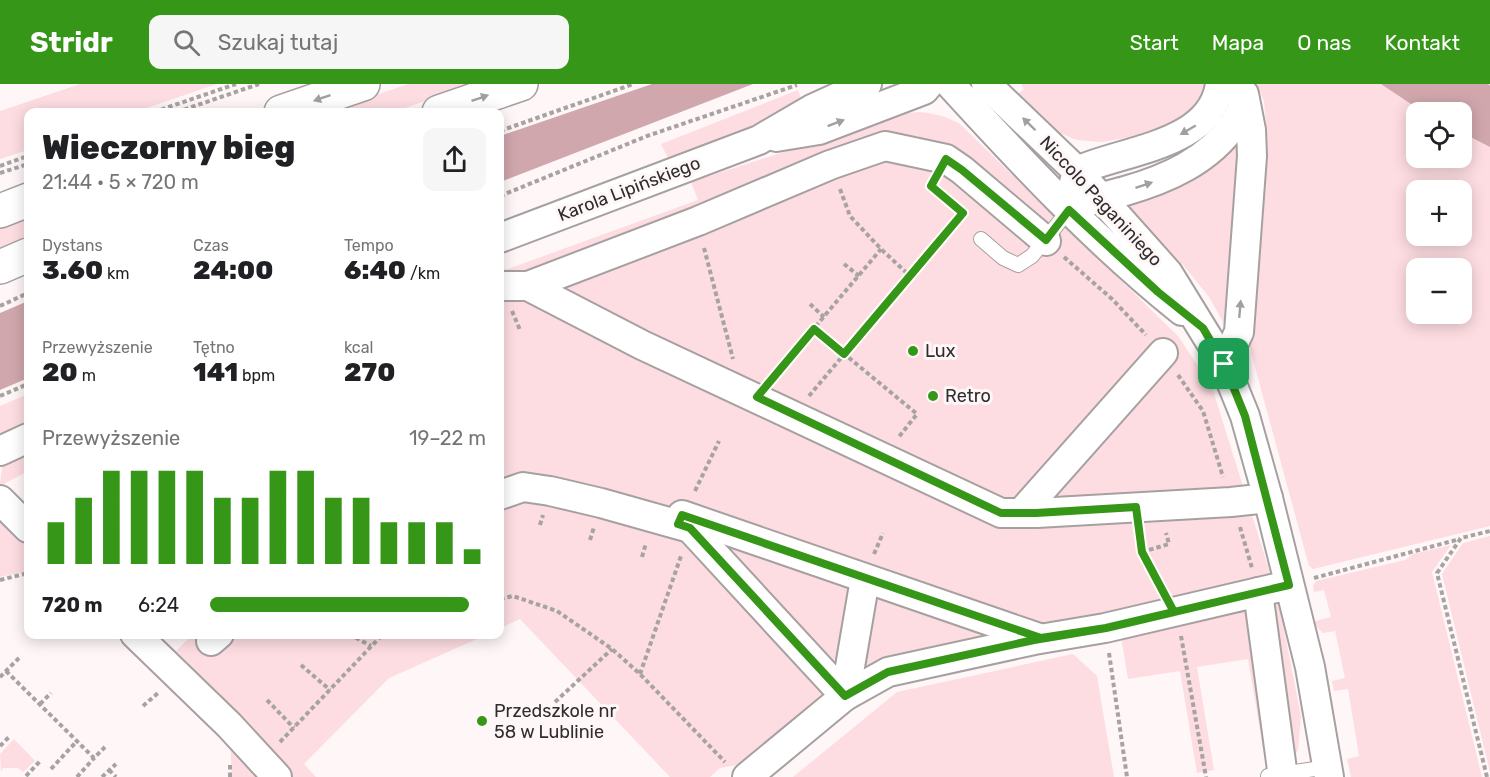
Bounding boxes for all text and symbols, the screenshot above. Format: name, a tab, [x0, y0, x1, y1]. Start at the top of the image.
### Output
search box	[149, 15, 569, 69]
text: Stridr	[30, 26, 113, 59]
icon: search	[170, 26, 203, 59]
text: Szukaj tutaj	[218, 29, 338, 56]
text: Start	[1130, 30, 1179, 55]
text: Mapa	[1212, 30, 1264, 55]
text: O nas	[1297, 30, 1352, 55]
text: Kontakt	[1385, 30, 1460, 55]
one-way arrow	[471, 93, 489, 103]
one-way arrow	[313, 94, 331, 104]
map controls	[1406, 102, 1472, 324]
button: locate	[1406, 102, 1472, 168]
one-way arrow	[828, 117, 846, 127]
one-way arrow	[1022, 117, 1037, 131]
one-way arrow	[1180, 124, 1196, 135]
text: Wieczorny bieg	[42, 128, 295, 167]
button: share	[423, 128, 486, 191]
street label: Niccolo Paganiniego	[1035, 131, 1167, 271]
street label: Karola Lipińskiego	[555, 152, 703, 226]
text: 21:44 · 5 × 720 m	[42, 170, 199, 194]
one-way arrow	[1135, 179, 1153, 189]
button: +	[1406, 180, 1472, 246]
text: Dystans	[42, 236, 103, 255]
text: Czas	[193, 236, 229, 255]
text: Tempo	[344, 236, 394, 255]
text: 3.60	[42, 255, 103, 286]
text: 24:00	[193, 255, 273, 286]
text: 6:40	[344, 255, 406, 286]
button: −	[1406, 258, 1472, 324]
text: km	[103, 264, 130, 283]
text: /km	[406, 264, 440, 283]
one-way arrow	[1236, 299, 1245, 318]
text: Przewyższenie	[42, 338, 153, 357]
text: Tętno	[193, 338, 235, 357]
text: kcal	[344, 338, 373, 357]
pin	[1198, 338, 1249, 389]
place label: Lux	[925, 340, 956, 362]
marker: Lux	[906, 344, 920, 358]
icon: arrive	[1207, 347, 1240, 380]
text: 20	[42, 357, 78, 388]
text: 141	[193, 357, 238, 388]
text: 270	[344, 357, 395, 388]
text: m	[78, 366, 96, 385]
text: bpm	[238, 366, 275, 385]
place label: Retro	[945, 385, 991, 407]
marker: Retro	[926, 389, 940, 403]
text: Przewyższenie	[42, 426, 180, 450]
text: 19–22 m	[409, 426, 486, 450]
text: 720 m	[42, 593, 103, 617]
text: 6:24	[138, 593, 179, 617]
place label: Przedszkole nr 58 w Lublinie	[494, 700, 617, 743]
marker: Przedszkole nr 58 w Lublinie	[475, 714, 489, 728]

